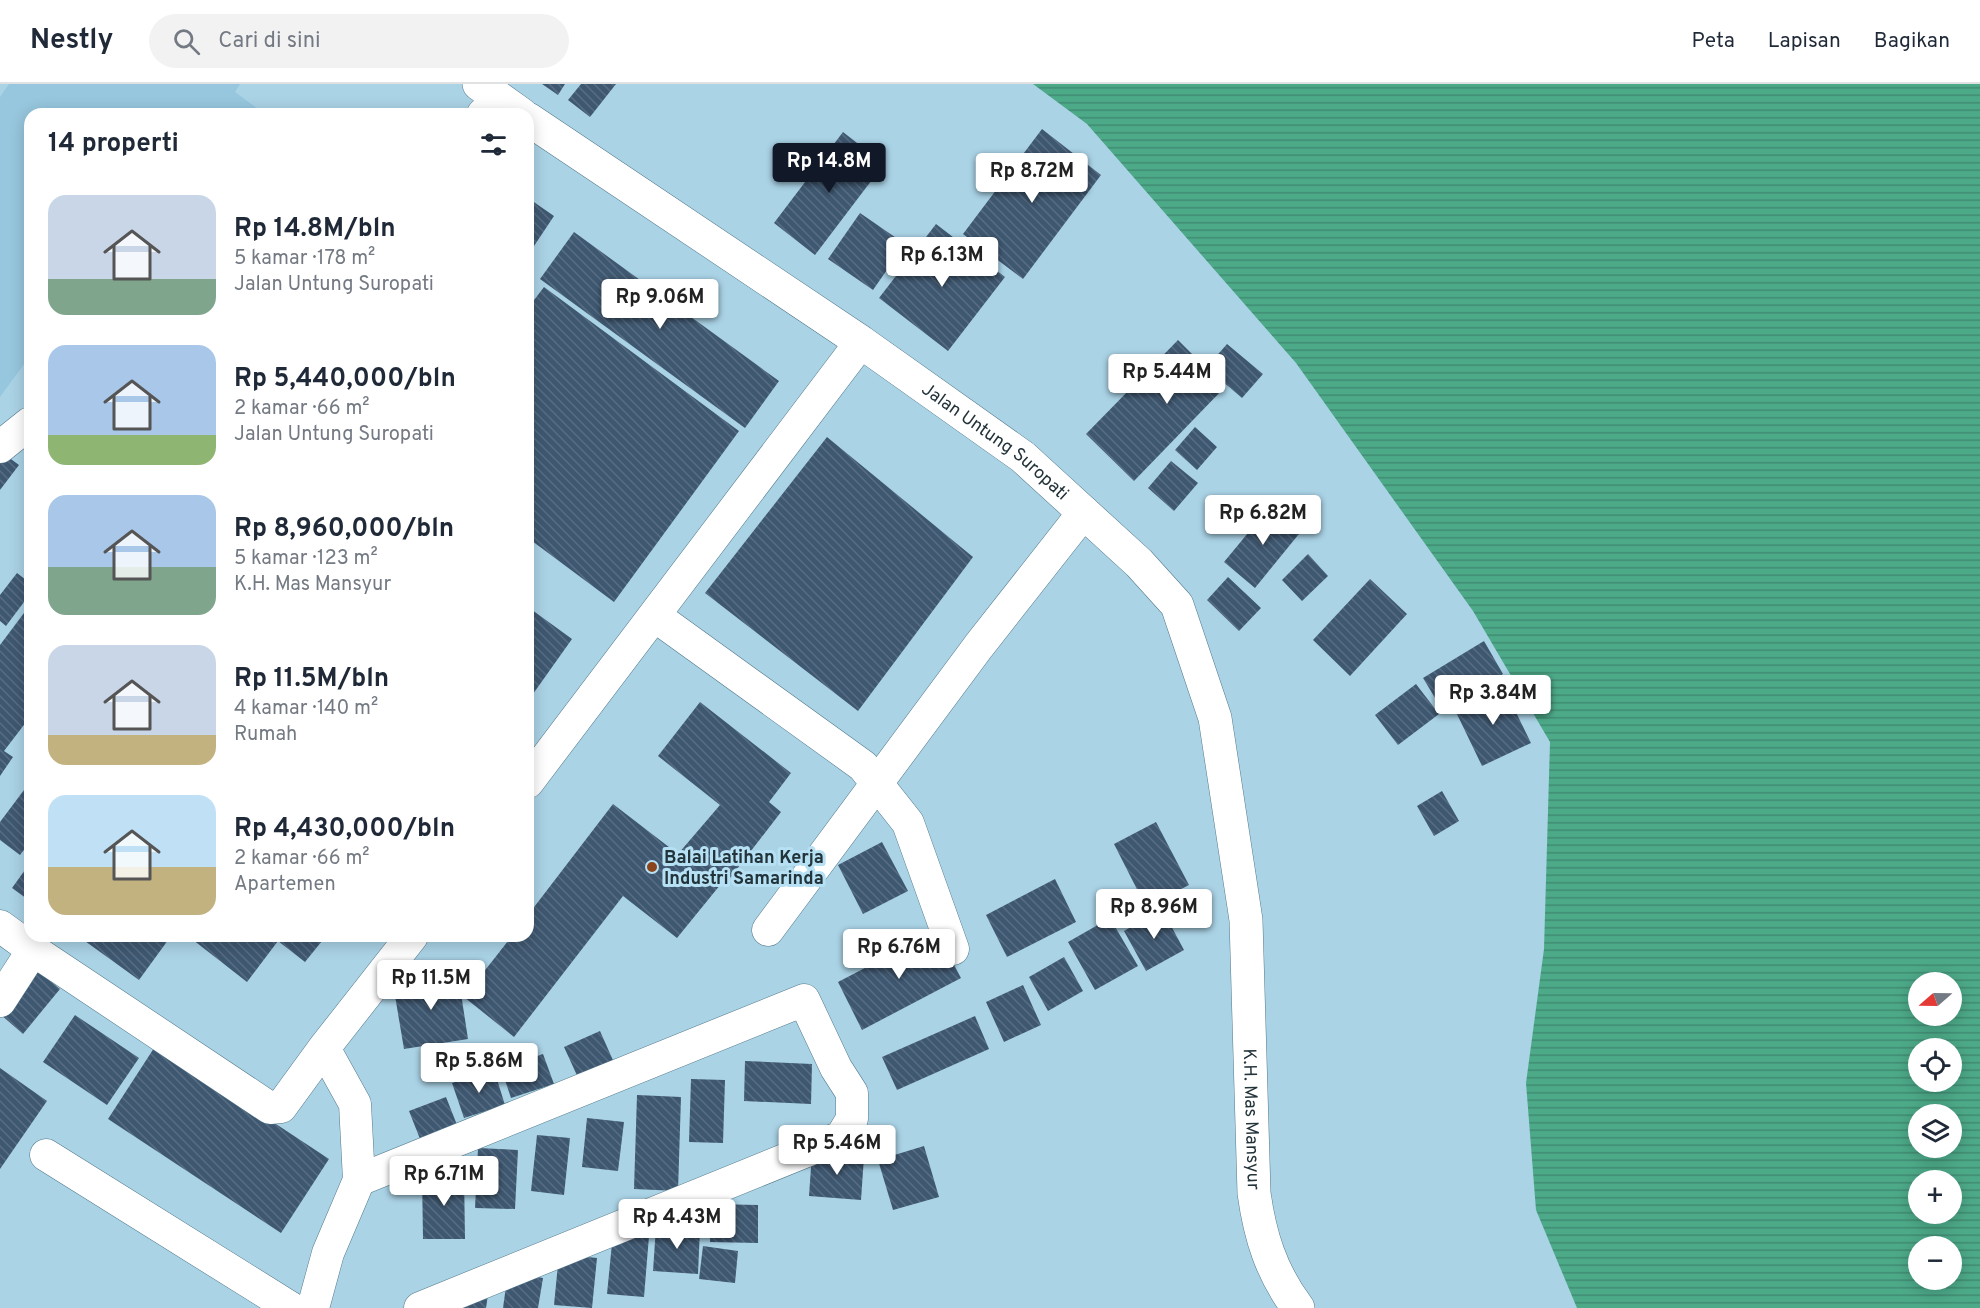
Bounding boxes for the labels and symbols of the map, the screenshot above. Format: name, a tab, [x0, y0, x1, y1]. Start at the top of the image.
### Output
pin: Rp 14.8M	[767, 143, 891, 194]
pin: Rp 8.72M	[970, 153, 1094, 204]
pin: Rp 6.13M	[880, 237, 1004, 288]
pin: Rp 9.06M	[598, 279, 722, 330]
pin: Rp 5.44M	[1105, 354, 1229, 405]
street label: Jalan Untung Suropati	[916, 379, 1073, 506]
pin: Rp 6.82M	[1201, 495, 1325, 546]
pin: Rp 3.84M	[1431, 675, 1555, 726]
place label: Balai Latihan Kerja Industri Samarinda	[664, 847, 824, 891]
marker: Balai Latihan Kerja Industri Samarinda	[645, 860, 659, 874]
pin: Rp 8.96M	[1092, 889, 1216, 940]
pin: Rp 6.76M	[837, 929, 961, 980]
pin: Rp 11.5M	[369, 960, 493, 1011]
north arrow	[1908, 972, 1962, 1026]
pin: Rp 5.86M	[417, 1043, 541, 1094]
street label: K.H. Mas Mansyur	[1237, 1048, 1264, 1190]
pin: Rp 5.46M	[775, 1125, 899, 1176]
pin: Rp 6.71M	[382, 1156, 506, 1207]
pin: Rp 4.43M	[615, 1199, 739, 1250]

